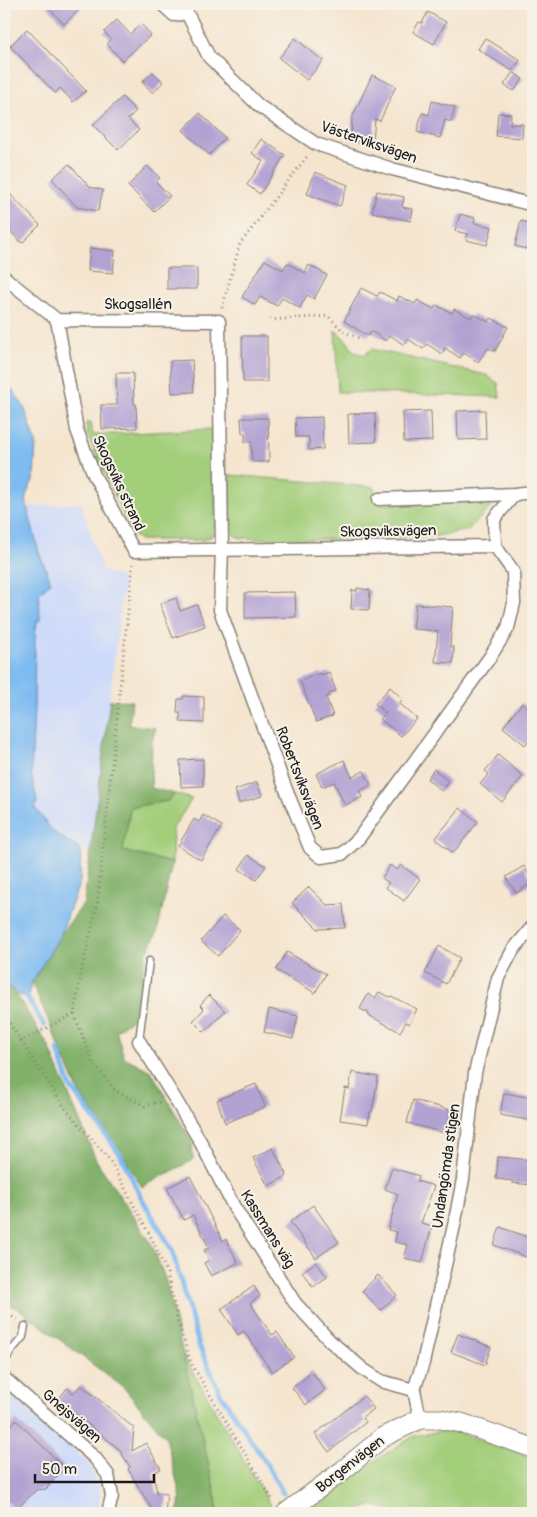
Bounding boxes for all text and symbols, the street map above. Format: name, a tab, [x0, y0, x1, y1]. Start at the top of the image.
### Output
street label: Västerviksvägen	[318, 117, 420, 168]
street label: Skogsallén	[104, 295, 172, 314]
street label: Skogsviks strand	[88, 432, 149, 534]
street label: Skogsviksvägen	[339, 521, 437, 542]
street label: Robertsviksvägen	[271, 724, 328, 832]
street label: Undangömda stigen	[428, 1102, 465, 1230]
street label: Kassmans väg	[236, 1187, 299, 1272]
street label: Gnejsvägen	[38, 1385, 105, 1447]
street label: Borgenvägen	[312, 1432, 388, 1497]
scale bar	[35, 1452, 154, 1484]
text: 50 m	[42, 1460, 77, 1479]

